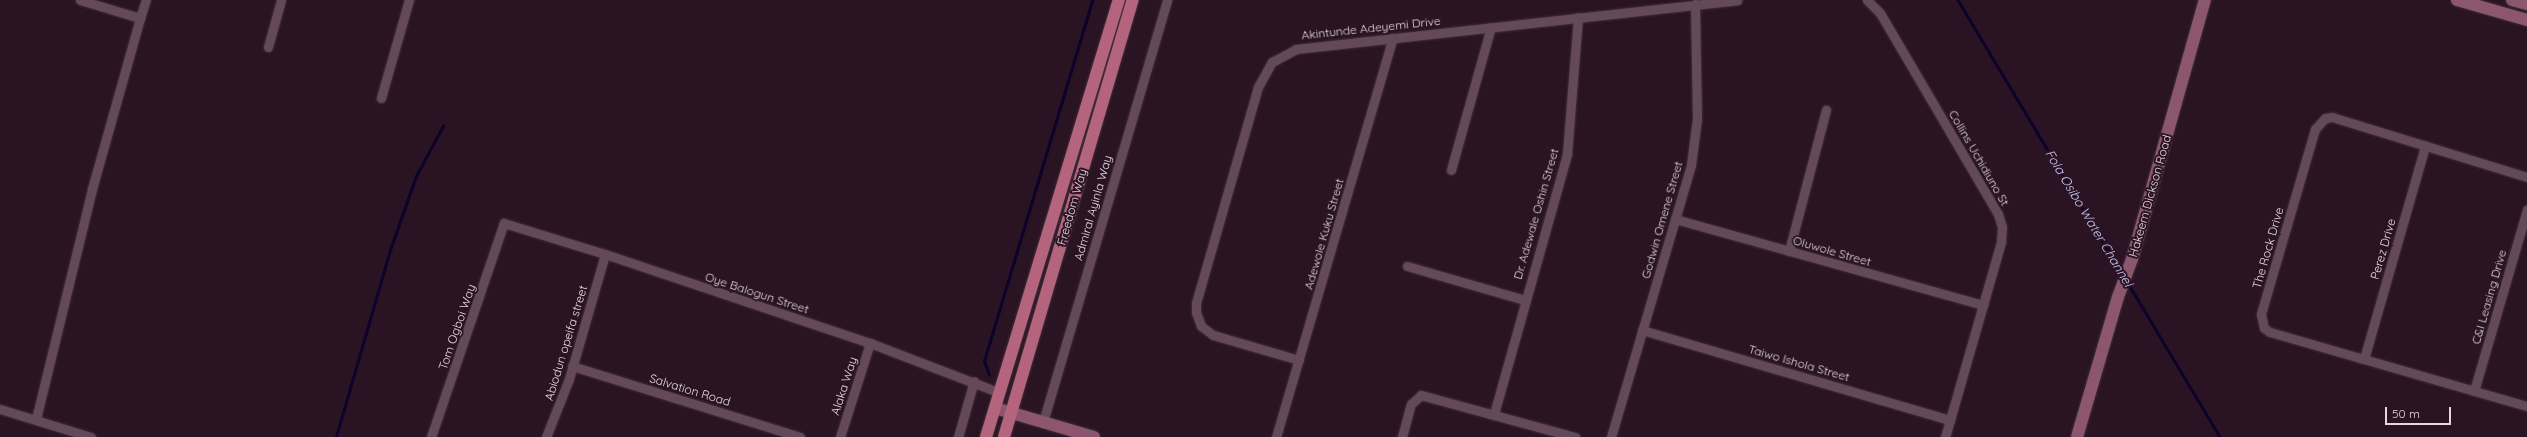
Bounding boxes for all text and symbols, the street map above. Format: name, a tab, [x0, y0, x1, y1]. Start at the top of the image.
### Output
street label: Akintunde Adeyemi Drive	[1301, 14, 1441, 42]
street label: Collins Uchidiuno St	[1946, 108, 2012, 208]
street label: Hakeem Dickson Road	[2126, 133, 2174, 259]
street label: Dr. Adewale Oshin Street	[1510, 147, 1562, 281]
water label: Fola Osibo Water Channel	[2042, 147, 2136, 289]
street label: Admiral Ayinla Way	[1071, 154, 1115, 262]
street label: Godwin Omene Street	[1638, 160, 1686, 280]
street label: Freedom Way	[1054, 167, 1090, 247]
street label: Adewole Kuku Street	[1301, 177, 1347, 291]
street label: The Rock Drive	[2249, 206, 2287, 290]
street label: Perez Drive	[2367, 217, 2399, 281]
street label: Oluwole Street	[1791, 233, 1873, 269]
street label: C&I Leasing Drive	[2469, 248, 2509, 346]
street label: Oye Balogun Street	[703, 269, 811, 317]
street label: Tom Ogboi Way	[436, 282, 478, 372]
street label: Abiodun opeifa street	[542, 284, 590, 402]
street label: Taiwo Ishola Street	[1747, 342, 1851, 384]
street label: Alaka Way	[828, 355, 860, 417]
street label: Salvation Road	[648, 371, 732, 409]
scale bar	[2387, 399, 2453, 425]
text: 50 m	[2392, 406, 2420, 421]

